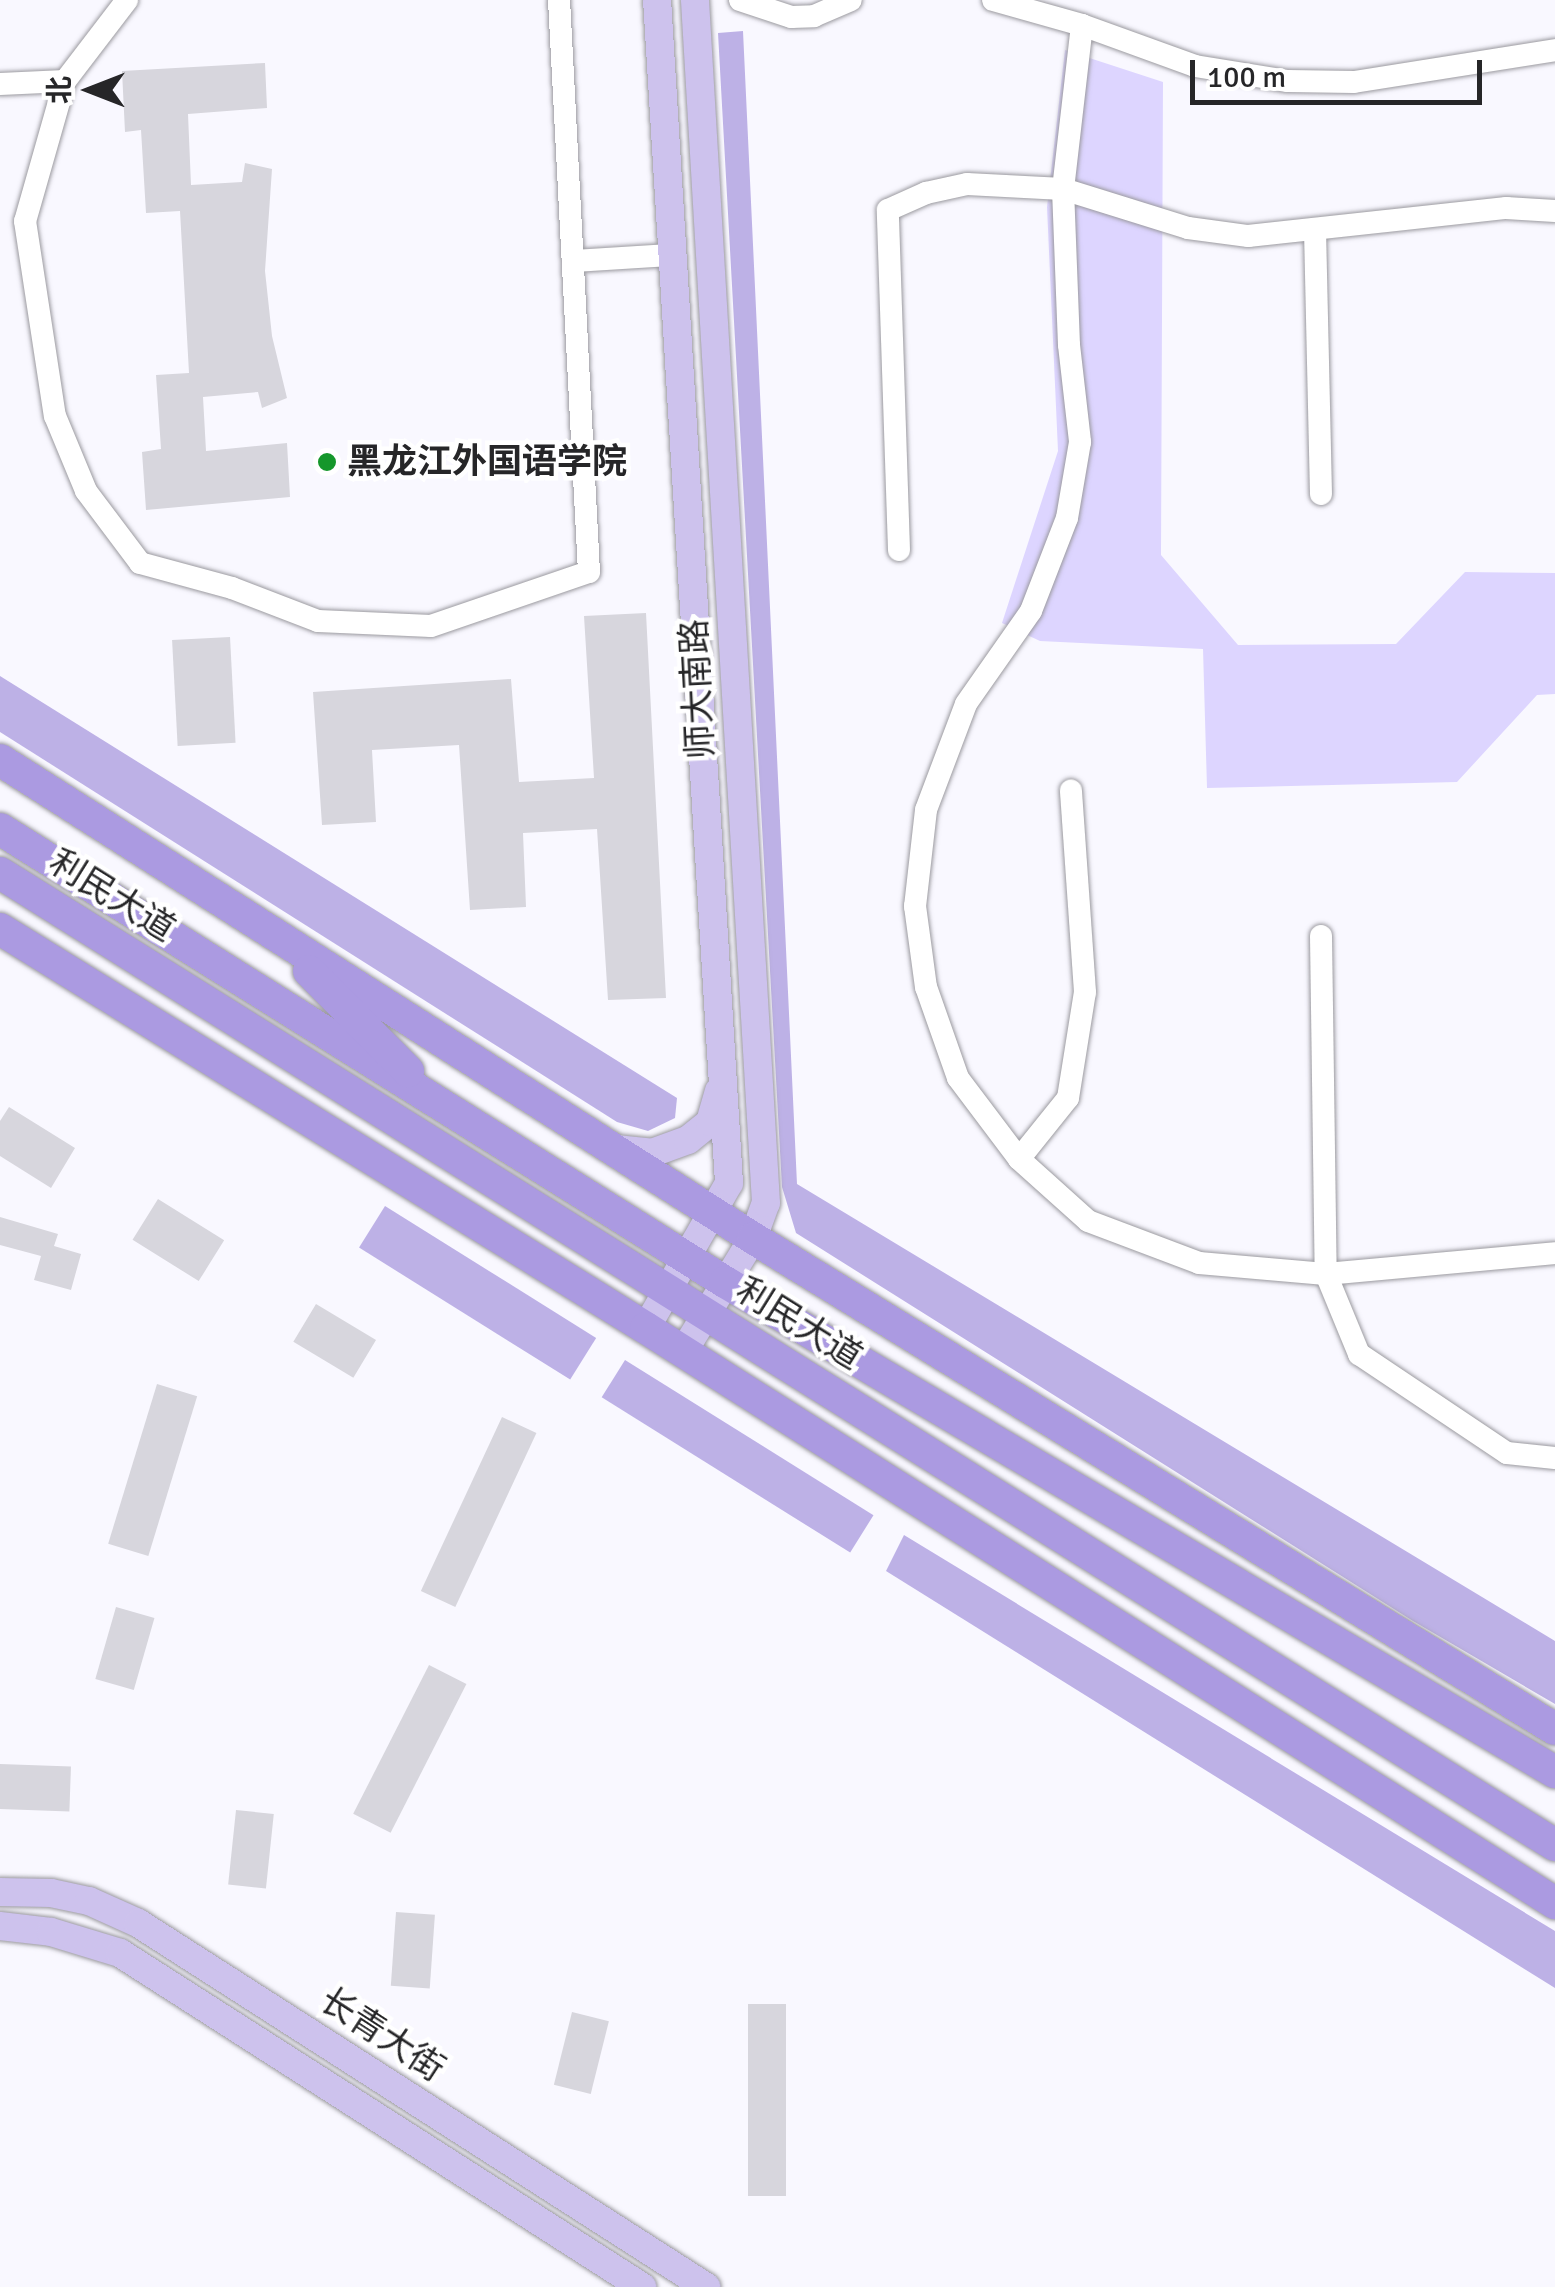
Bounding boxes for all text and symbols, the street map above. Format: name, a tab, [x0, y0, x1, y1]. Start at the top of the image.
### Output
north arrow	[40, 40, 140, 140]
scale bar	[1195, 40, 1488, 102]
text: 100 m	[1207, 59, 1286, 96]
text: 北	[43, 76, 77, 104]
place label: 黑龙江外国语学院	[347, 441, 627, 483]
marker: 黑龙江外国语学院	[316, 451, 338, 473]
street label: 师大南路	[673, 618, 723, 760]
street label: 利民大道	[42, 841, 182, 951]
street label: 利民大道	[729, 1269, 869, 1379]
street label: 长青大街	[312, 1979, 452, 2091]

